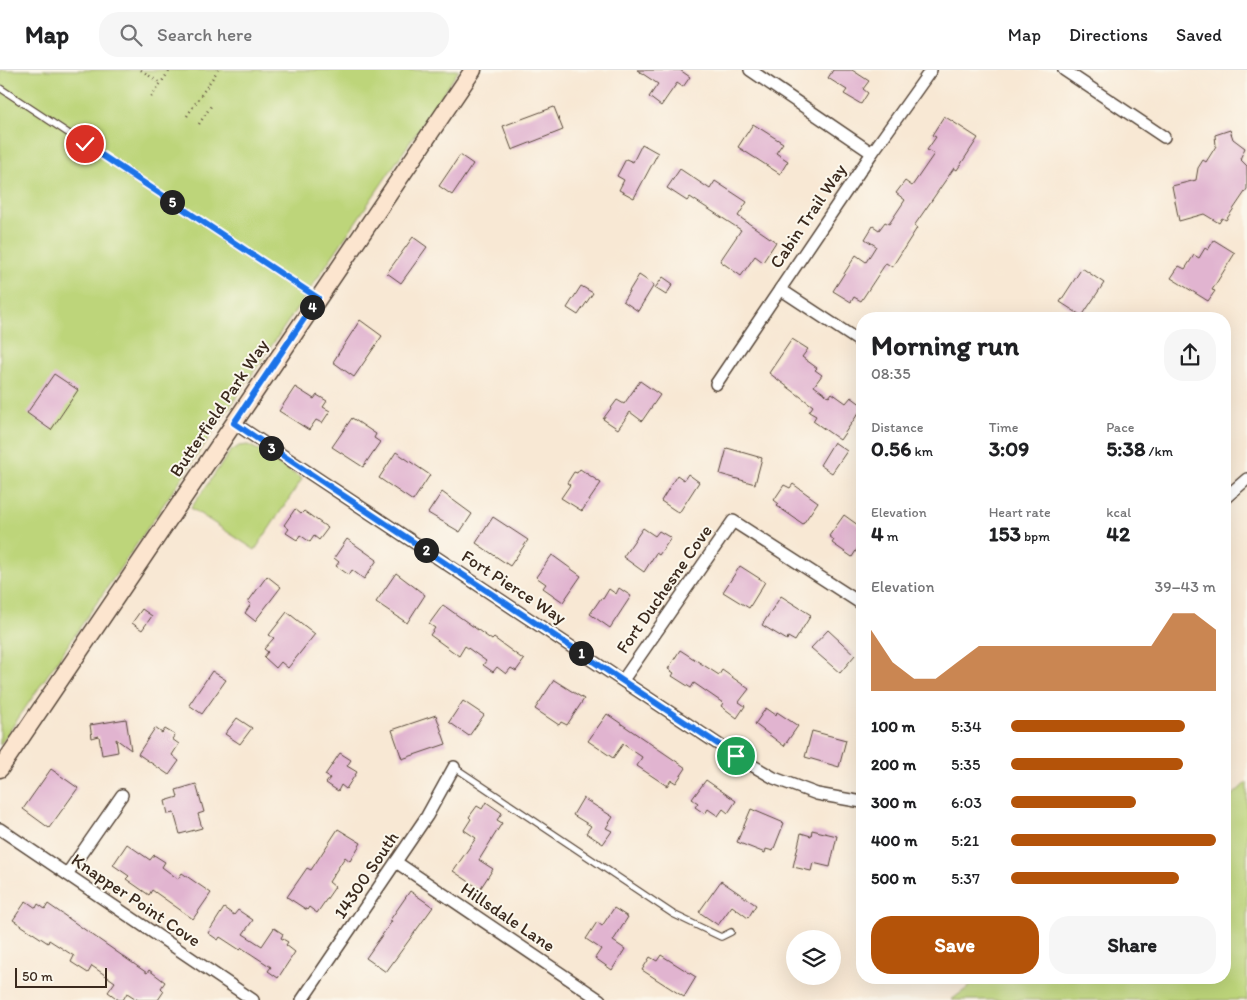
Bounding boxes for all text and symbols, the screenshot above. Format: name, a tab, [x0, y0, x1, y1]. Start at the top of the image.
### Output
search box	[99, 12, 449, 57]
text: Map	[25, 20, 69, 49]
icon: search	[117, 21, 145, 49]
text: Search here	[157, 23, 252, 46]
text: Map	[1008, 24, 1041, 46]
text: Directions	[1069, 24, 1148, 46]
text: Saved	[1176, 24, 1222, 46]
pin	[64, 123, 106, 165]
icon: check	[71, 130, 99, 158]
street label: Cabin Trail Way	[765, 159, 851, 273]
pin: 5	[160, 190, 184, 214]
text: 5	[169, 194, 176, 211]
pin: 4	[300, 294, 324, 320]
text: 4	[308, 299, 317, 316]
text: Morning run	[871, 328, 1019, 362]
button: share	[1164, 329, 1216, 381]
street label: Butterfield Park Way	[165, 335, 274, 481]
text: 08:35	[871, 364, 911, 383]
text: Distance	[871, 419, 923, 436]
text: Time	[989, 419, 1019, 436]
text: Pace	[1106, 419, 1134, 436]
pin: 3	[258, 436, 284, 460]
text: 0.56	[871, 436, 911, 461]
text: 3:09	[989, 436, 1029, 461]
text: 5:38	[1106, 436, 1145, 461]
text: 3	[268, 440, 275, 457]
text: km	[911, 443, 933, 460]
text: /km	[1145, 443, 1173, 460]
text: Elevation	[871, 504, 927, 521]
text: Heart rate	[989, 504, 1051, 521]
text: kcal	[1106, 504, 1131, 521]
street label: Fort Duchesne Cove	[611, 520, 717, 658]
text: 4	[871, 521, 884, 546]
text: 153	[989, 521, 1021, 546]
text: 42	[1106, 521, 1130, 546]
text: m	[884, 528, 899, 545]
text: bpm	[1021, 528, 1050, 545]
pin: 2	[414, 538, 438, 562]
text: 2	[423, 542, 430, 559]
street label: Fort Pierce Way	[458, 545, 571, 629]
text: Elevation	[871, 577, 935, 596]
text: 39–43 m	[1155, 577, 1216, 596]
pin: 1	[568, 640, 594, 666]
text: 1	[578, 645, 585, 662]
text: 100 m	[871, 717, 915, 736]
text: 5:34	[951, 717, 982, 736]
pin	[715, 735, 757, 777]
icon: arrive	[722, 742, 750, 770]
text: 200 m	[871, 755, 916, 774]
text: 5:35	[951, 755, 980, 774]
text: 300 m	[871, 793, 917, 812]
text: 6:03	[951, 793, 982, 812]
street label: 14300 South	[329, 827, 403, 923]
text: 400 m	[871, 831, 917, 850]
text: 5:21	[951, 831, 979, 850]
street label: Knapper Point Cove	[67, 849, 205, 951]
text: 500 m	[871, 869, 916, 888]
text: 5:37	[951, 869, 980, 888]
street label: Hillsdale Lane	[457, 877, 559, 957]
button: Save	[871, 916, 1039, 974]
button: Share	[1049, 916, 1216, 974]
map controls	[786, 930, 841, 985]
button: layers	[786, 930, 841, 985]
scale bar	[15, 965, 108, 988]
text: 50 m	[22, 968, 53, 985]

